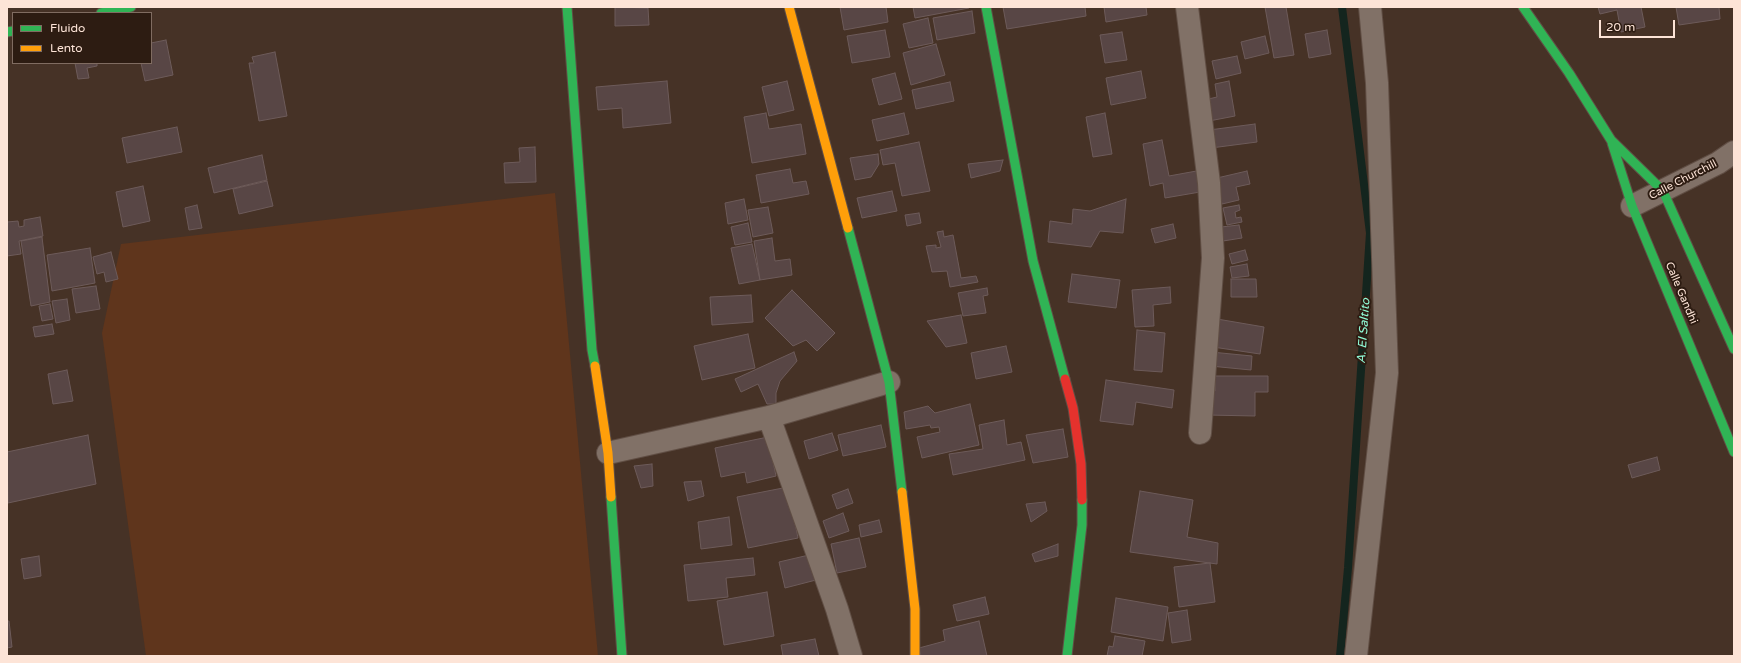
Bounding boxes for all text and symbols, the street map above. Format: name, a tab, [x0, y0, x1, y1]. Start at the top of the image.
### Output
legend	[12, 12, 152, 64]
scale bar	[1601, 12, 1677, 38]
text: 20 m	[1606, 20, 1635, 34]
text: Fluido	[50, 21, 85, 35]
text: Lento	[50, 41, 83, 55]
street label: Calle Churchill	[1647, 157, 1719, 203]
street label: Calle Gandhi	[1662, 260, 1700, 326]
water label: A. El Saltito	[1355, 298, 1373, 364]

